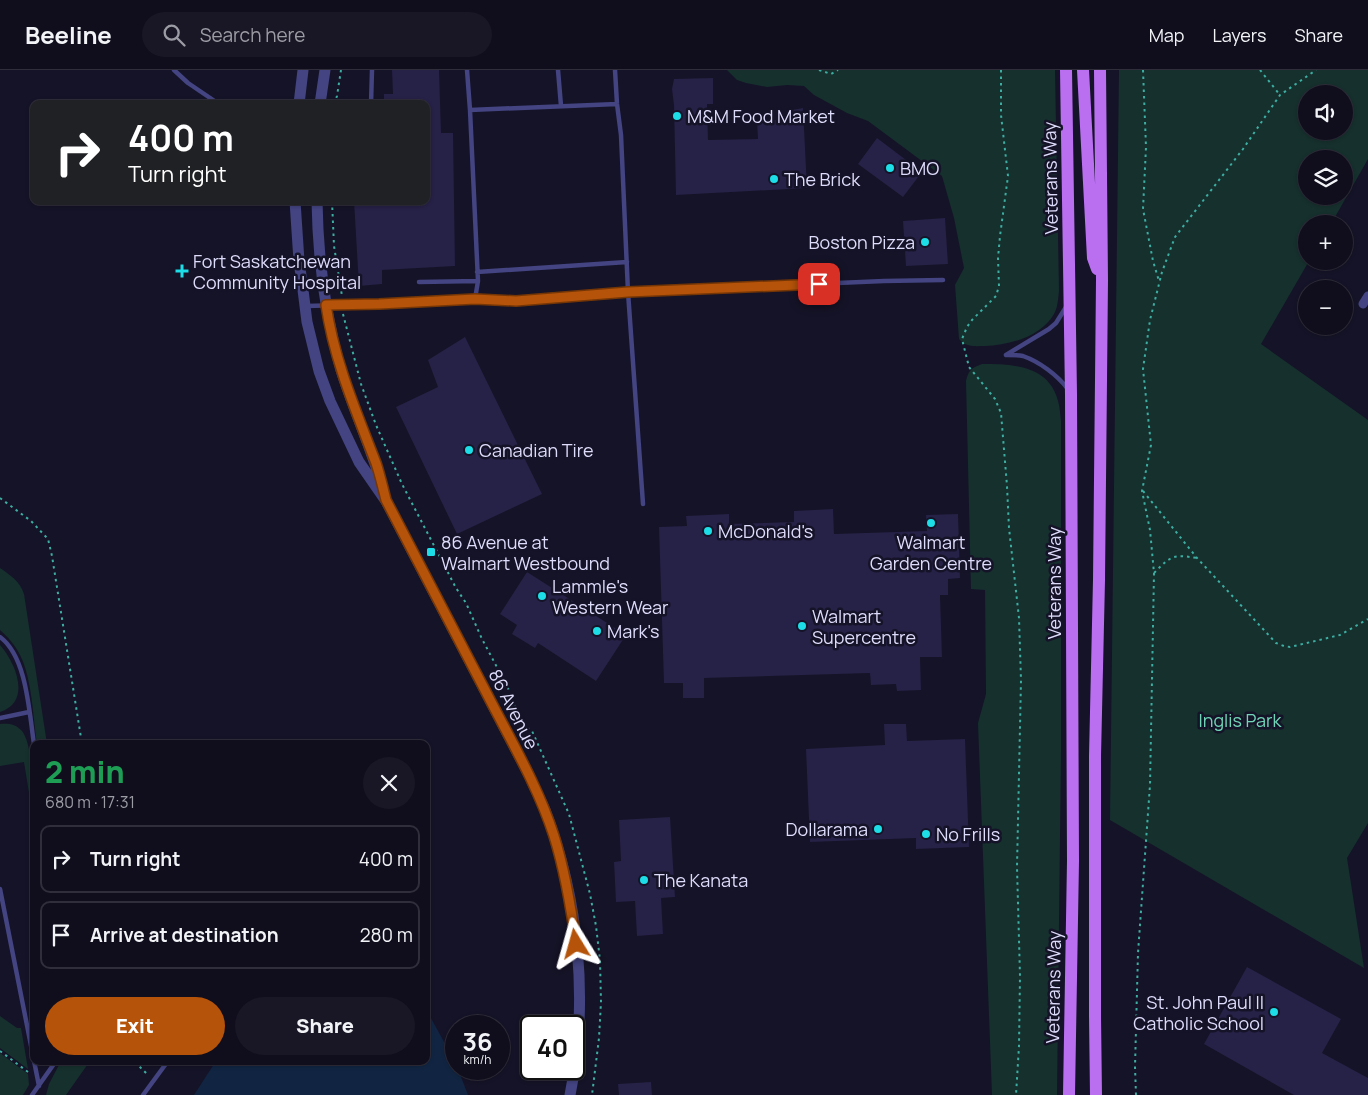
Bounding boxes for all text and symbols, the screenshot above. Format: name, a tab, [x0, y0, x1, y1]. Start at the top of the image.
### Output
search box	[142, 12, 492, 57]
text: Beeline	[25, 18, 112, 51]
icon: search	[160, 21, 188, 49]
text: Search here	[200, 22, 305, 48]
text: Map	[1149, 23, 1184, 47]
text: Layers	[1212, 23, 1266, 47]
text: Share	[1294, 23, 1343, 47]
map controls	[1298, 85, 1353, 335]
button: sound	[1298, 85, 1353, 140]
place label: M&M Food Market	[687, 104, 835, 128]
marker: M&M Food Market	[671, 110, 683, 122]
text: 400 m	[128, 114, 234, 162]
icon: right	[45, 120, 110, 185]
street label: Veterans Way	[1037, 121, 1063, 234]
button: layers	[1298, 150, 1353, 205]
place label: BMO	[900, 156, 939, 180]
text: Turn right	[128, 159, 226, 189]
marker: BMO	[884, 162, 896, 174]
place label: The Brick	[784, 167, 861, 191]
marker: The Brick	[768, 173, 780, 185]
button: +	[1298, 215, 1353, 270]
place label: Boston Pizza	[809, 230, 915, 254]
marker: Boston Pizza	[919, 236, 931, 248]
place label: Fort Saskatchewan Community Hospital	[193, 249, 361, 294]
pin	[798, 263, 840, 305]
marker: Fort Saskatchewan Community Hospital	[175, 264, 189, 278]
icon: arrive	[805, 270, 833, 298]
button: −	[1298, 280, 1353, 335]
place label: Canadian Tire	[479, 438, 594, 462]
marker: Canadian Tire	[463, 444, 475, 456]
marker: Walmart Garden Centre	[925, 517, 937, 529]
place label: McDonald's	[718, 519, 813, 543]
marker: McDonald's	[702, 525, 714, 537]
street label: Veterans Way	[1042, 526, 1066, 639]
place label: 86 Avenue at Walmart Westbound	[441, 530, 610, 575]
place label: Walmart Garden Centre	[870, 530, 992, 575]
marker: 86 Avenue at Walmart Westbound	[425, 546, 437, 558]
place label: Lammle's Western Wear	[552, 574, 669, 619]
marker: Lammle's Western Wear	[536, 590, 548, 602]
place label: Walmart Supercentre	[812, 604, 916, 649]
place label: Mark's	[607, 619, 659, 643]
marker: Walmart Supercentre	[796, 620, 808, 632]
marker: Mark's	[591, 625, 603, 637]
street label: 86 Avenue	[484, 665, 544, 753]
park label: Inglis Park	[1199, 708, 1283, 732]
text: 2 min	[45, 751, 125, 792]
button: close	[363, 757, 415, 809]
text: 680 m · 17:31	[45, 791, 135, 813]
place label: Dollarama	[785, 817, 868, 841]
place label: No Frills	[936, 822, 1000, 846]
marker: Dollarama	[872, 823, 884, 835]
marker: No Frills	[920, 828, 932, 840]
icon: right	[47, 845, 75, 873]
text: Turn right	[90, 846, 180, 872]
text: 400 m	[359, 846, 413, 872]
place label: The Kanata	[654, 868, 748, 892]
marker: The Kanata	[638, 874, 650, 886]
position arrow	[549, 917, 601, 969]
icon: arrive	[47, 921, 75, 949]
text: Arrive at destination	[90, 922, 279, 948]
text: 280 m	[360, 922, 413, 948]
street label: Veterans Way	[1040, 930, 1066, 1043]
place label: St. John Paul II Catholic School	[1133, 990, 1264, 1035]
button: Exit	[45, 997, 225, 1055]
button: Share	[235, 997, 415, 1055]
marker: St. John Paul II Catholic School	[1268, 1006, 1280, 1018]
speed limit sign: 40	[520, 1015, 585, 1080]
text: 36	[462, 1024, 493, 1059]
text: km/h	[464, 1051, 491, 1068]

